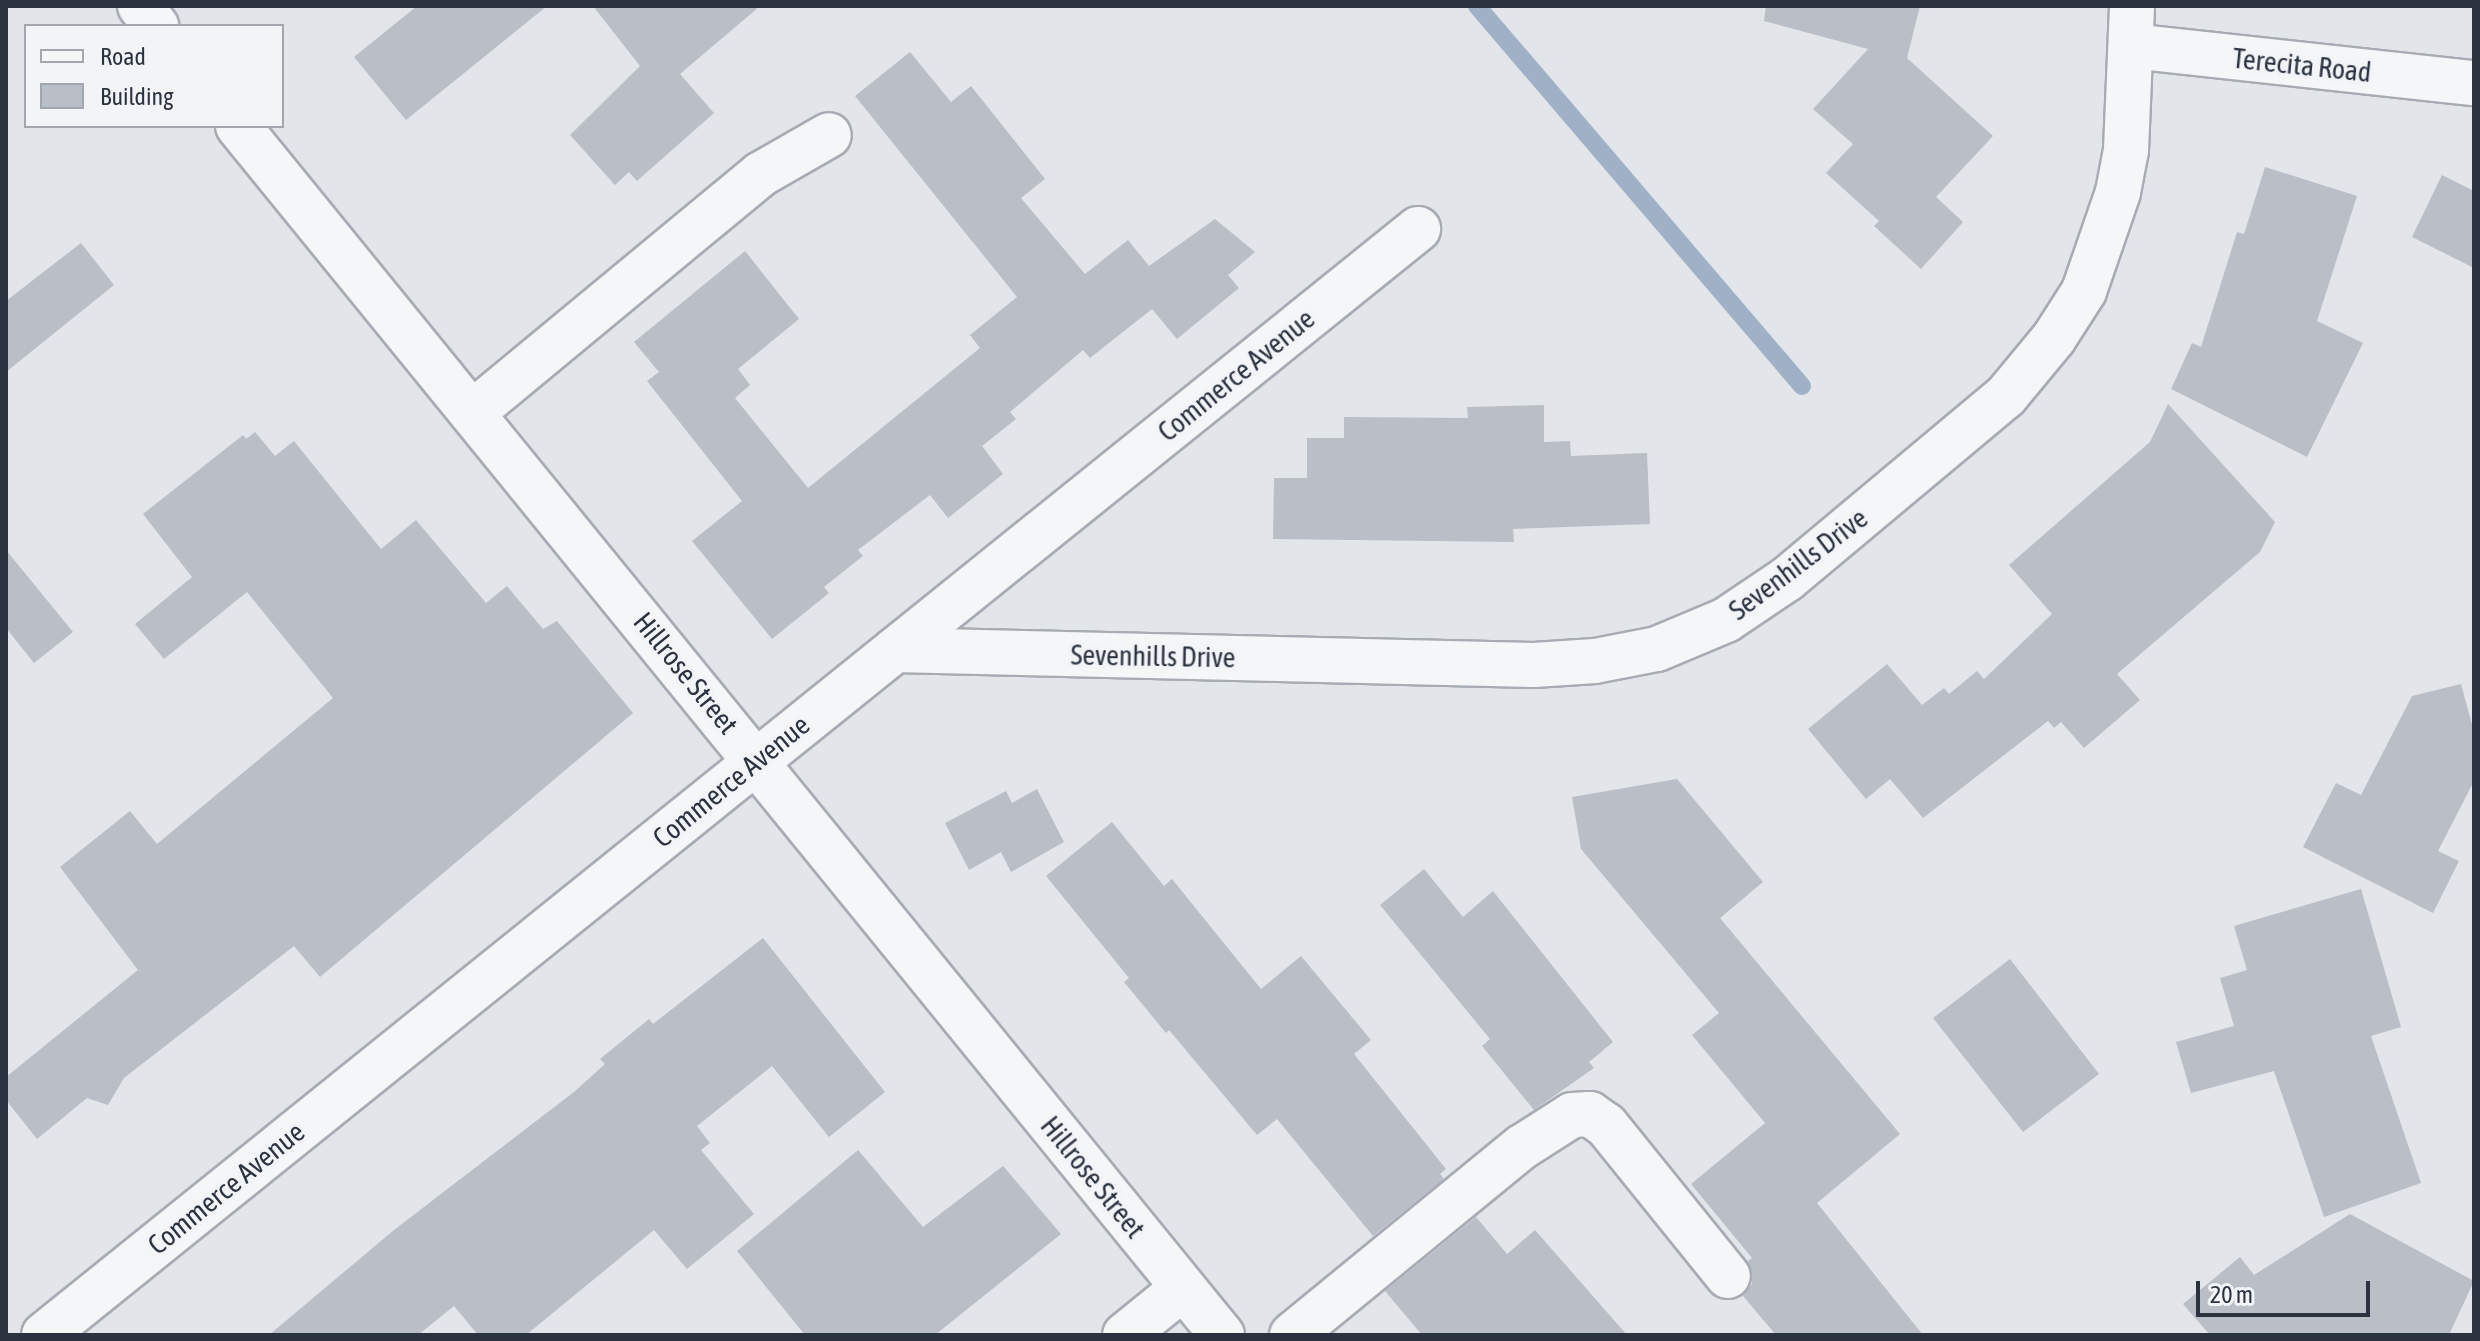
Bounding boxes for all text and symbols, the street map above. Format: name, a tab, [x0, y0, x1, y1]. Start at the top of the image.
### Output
legend	[24, 24, 284, 128]
street label: Terecita Road	[2231, 41, 2373, 89]
text: Road	[100, 43, 146, 70]
text: Building	[100, 83, 173, 110]
street label: Commerce Avenue	[1151, 302, 1321, 448]
street label: Sevenhills Drive	[1722, 501, 1874, 627]
street label: Hillrose Street	[627, 605, 745, 741]
street label: Sevenhills Drive	[1070, 638, 1236, 674]
street label: Commerce Avenue	[646, 708, 816, 854]
street label: Hillrose Street	[1034, 1109, 1152, 1245]
street label: Commerce Avenue	[141, 1115, 311, 1261]
scale bar	[2200, 1265, 2374, 1315]
text: 20 m	[2210, 1281, 2253, 1308]

